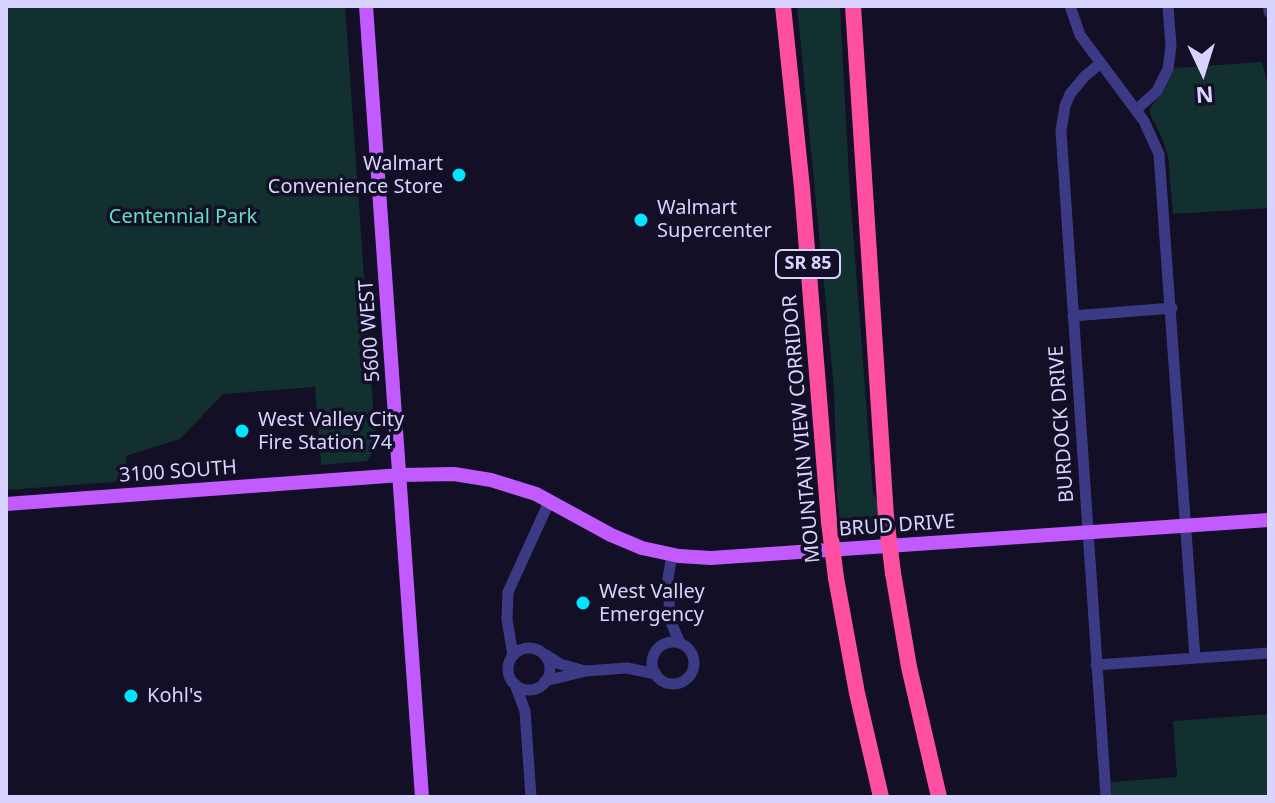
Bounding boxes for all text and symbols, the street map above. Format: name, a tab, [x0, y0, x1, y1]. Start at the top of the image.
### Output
north arrow	[1163, 32, 1243, 112]
text: N	[1195, 80, 1215, 112]
place label: Walmart Convenience Store	[268, 152, 443, 199]
marker: Walmart Convenience Store	[450, 166, 468, 184]
place label: Walmart Supercenter	[657, 196, 772, 243]
park label: Centennial Park	[109, 205, 257, 229]
marker: Walmart Supercenter	[632, 211, 650, 229]
road number: SR 85	[776, 250, 840, 278]
street label: 5600 WEST	[354, 279, 386, 383]
street label: MOUNTAIN VIEW CORRIDOR	[778, 294, 826, 564]
street label: BURDOCK DRIVE	[1045, 345, 1079, 503]
place label: West Valley City Fire Station 74	[258, 408, 404, 455]
marker: West Valley City Fire Station 74	[233, 422, 251, 440]
street label: 3100 SOUTH	[118, 456, 238, 488]
street label: BRUD DRIVE	[838, 510, 956, 542]
place label: West Valley Emergency	[599, 580, 705, 627]
marker: West Valley Emergency	[574, 594, 592, 612]
place label: Kohl's	[147, 684, 202, 708]
marker: Kohl's	[122, 687, 140, 705]

